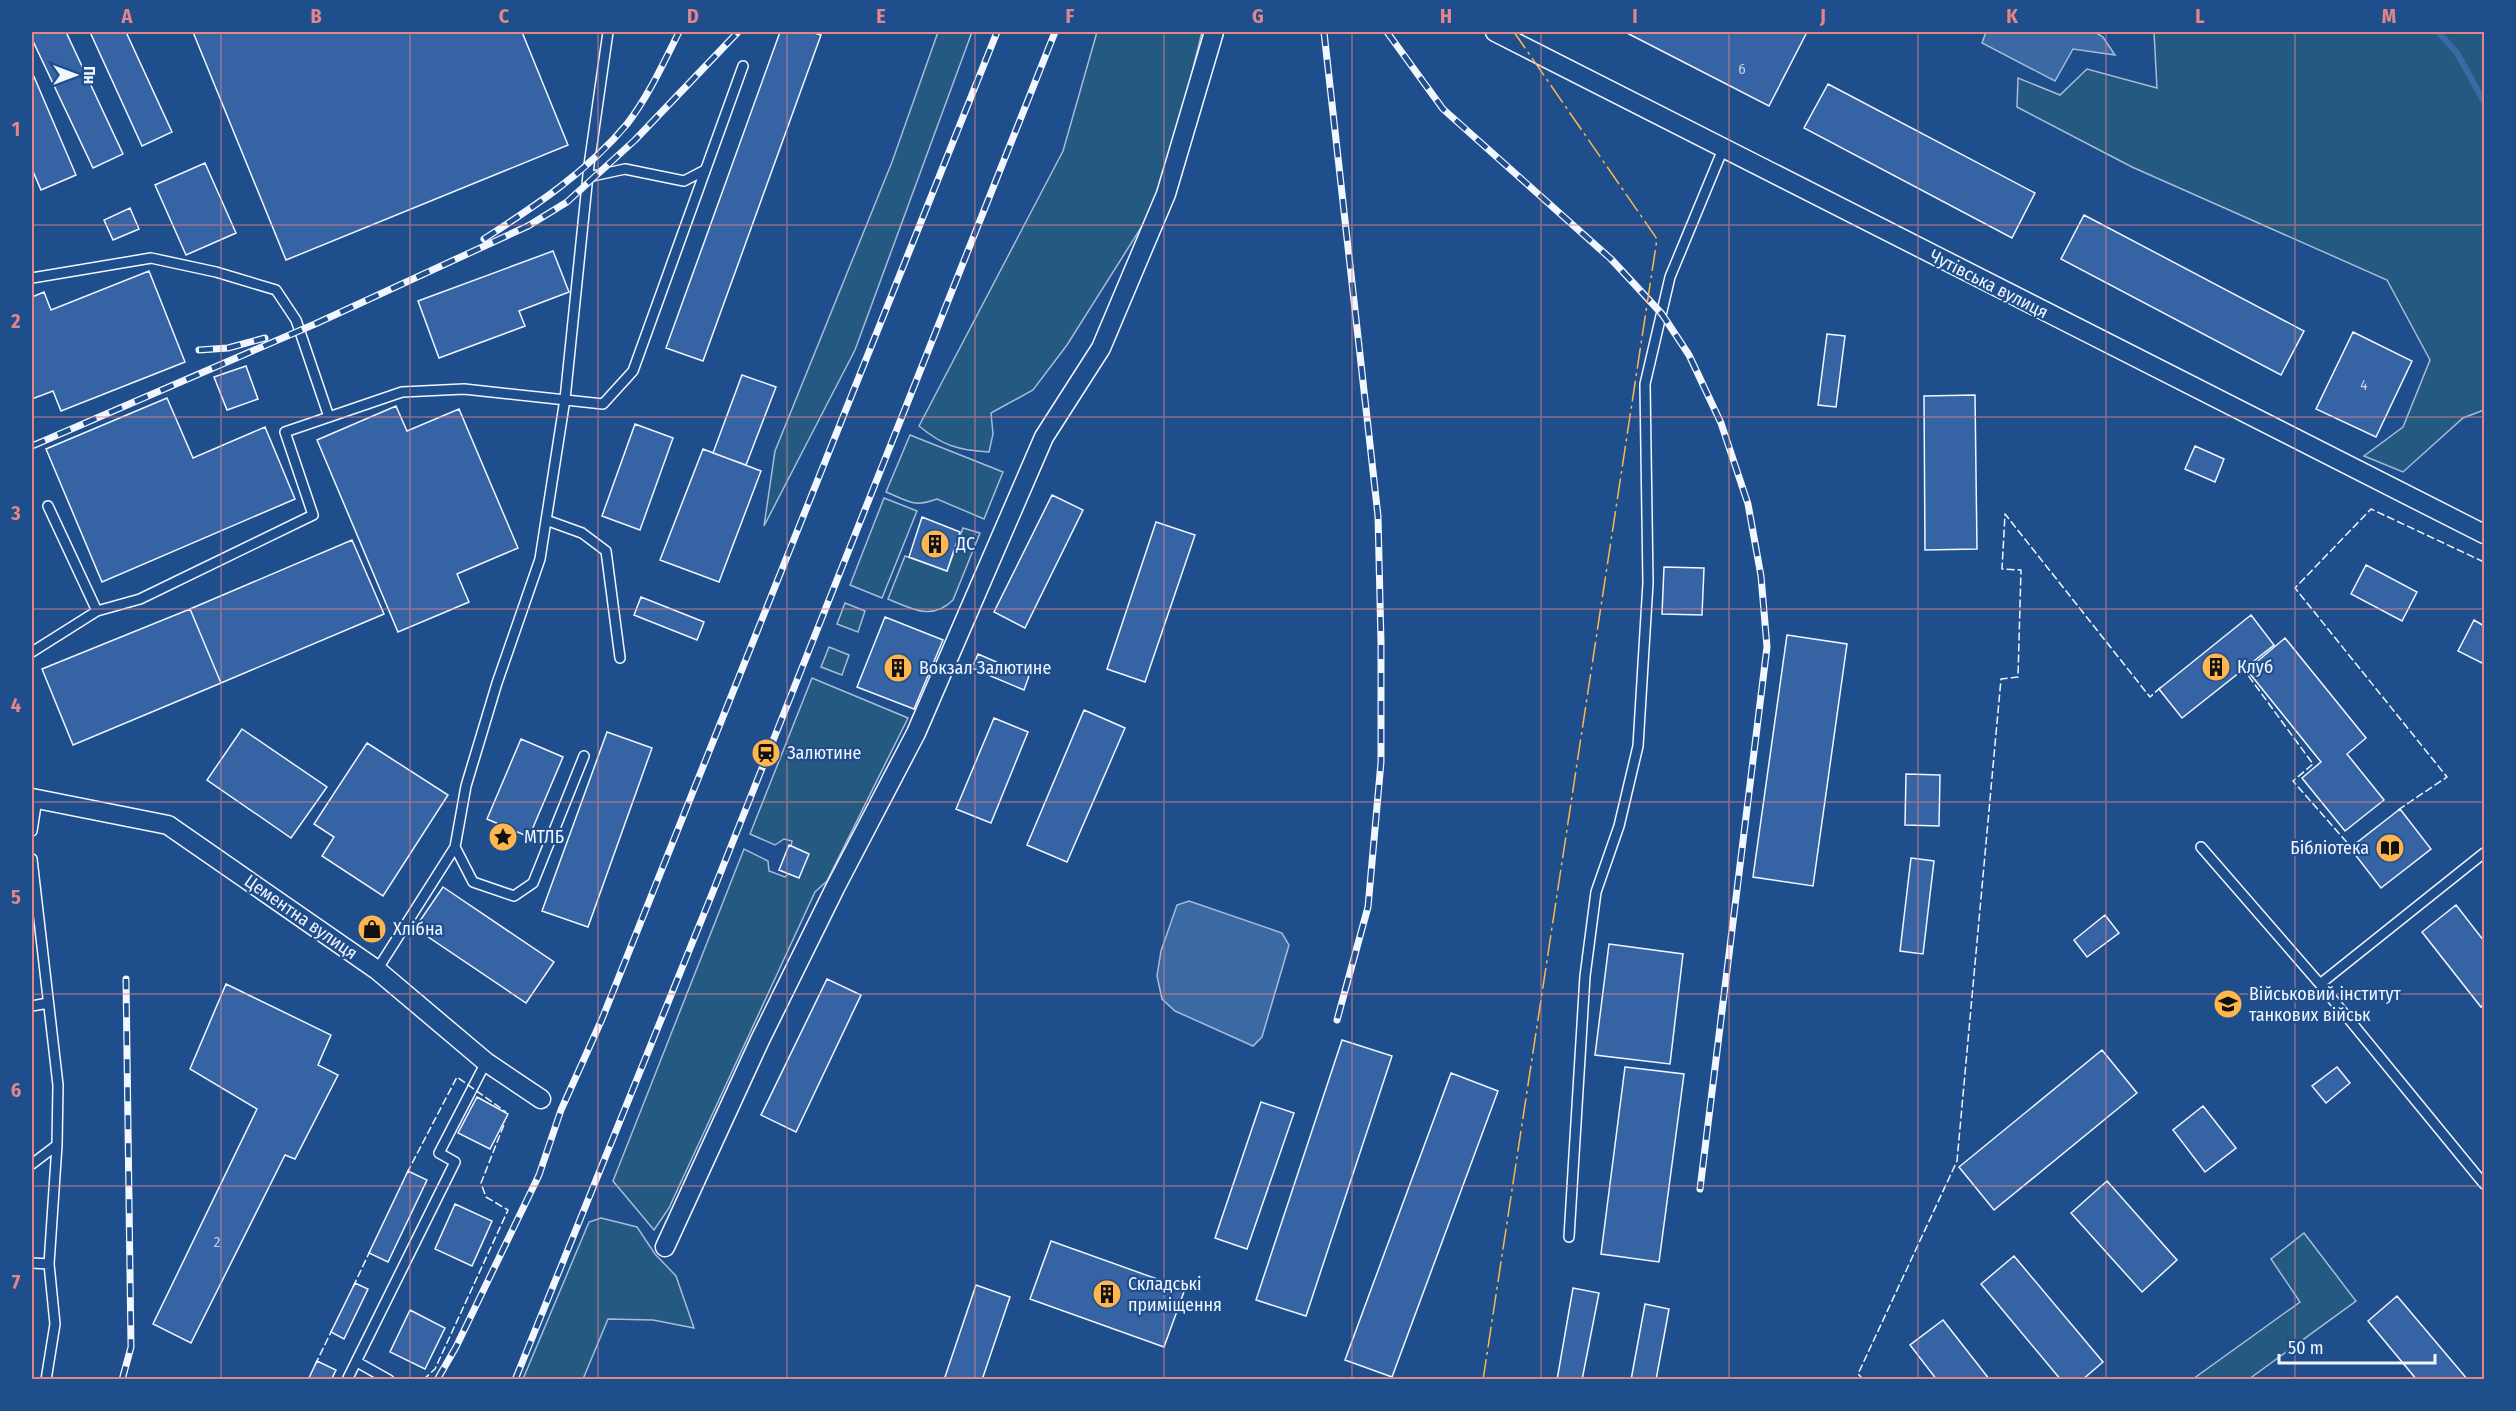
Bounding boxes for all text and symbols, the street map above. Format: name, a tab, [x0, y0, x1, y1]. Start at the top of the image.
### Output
text: A	[121, 4, 134, 28]
text: B	[310, 4, 322, 28]
text: C	[499, 4, 510, 28]
text: D	[687, 4, 699, 28]
text: E	[876, 4, 886, 28]
text: F	[1066, 4, 1075, 28]
text: G	[1252, 4, 1264, 28]
text: H	[1440, 4, 1452, 28]
text: I	[1632, 4, 1638, 28]
text: J	[1819, 4, 1826, 28]
text: K	[2006, 4, 2018, 28]
text: L	[2195, 4, 2205, 28]
text: M	[2382, 4, 2396, 28]
north arrow	[45, 45, 105, 105]
house number: 6	[1738, 60, 1746, 78]
text: Пн	[80, 66, 99, 84]
text: 1	[12, 117, 20, 141]
street label: Чутівська вулиця	[1926, 245, 2052, 323]
text: 2	[10, 309, 21, 333]
house number: 4	[2360, 376, 2368, 394]
text: 3	[10, 501, 21, 525]
building icon: ДС	[919, 528, 951, 560]
place label: ДС	[955, 533, 975, 555]
building icon: Клуб	[2200, 651, 2232, 683]
building icon: Вокзал Залютине	[882, 652, 914, 684]
place label: Клуб	[2237, 656, 2273, 678]
place label: Вокзал Залютине	[919, 657, 1051, 679]
text: 4	[11, 693, 21, 717]
station icon: Залютине	[750, 737, 782, 769]
place label: Залютине	[787, 742, 862, 764]
place icon: МТЛБ	[487, 821, 519, 853]
place label: МТЛБ	[524, 826, 564, 848]
library icon: Бібліотека	[2374, 832, 2406, 864]
place label: Бібліотека	[2290, 837, 2369, 859]
street label: Цементна вулиця	[240, 870, 362, 964]
text: 5	[11, 885, 21, 909]
shop icon: Хлібна	[356, 913, 388, 945]
place label: Хлібна	[393, 918, 444, 940]
place label: Військовий інститут танкових військ	[2249, 983, 2402, 1026]
school or university icon: Військовий інститут танкових військ	[2212, 988, 2244, 1020]
text: 6	[11, 1078, 21, 1102]
house number: 2	[214, 1233, 221, 1251]
text: 7	[12, 1270, 21, 1294]
place label: Складські приміщення	[1128, 1273, 1222, 1316]
building icon: Складські приміщення	[1091, 1278, 1123, 1310]
scale bar	[2279, 1327, 2435, 1365]
text: 50 m	[2288, 1337, 2324, 1359]

